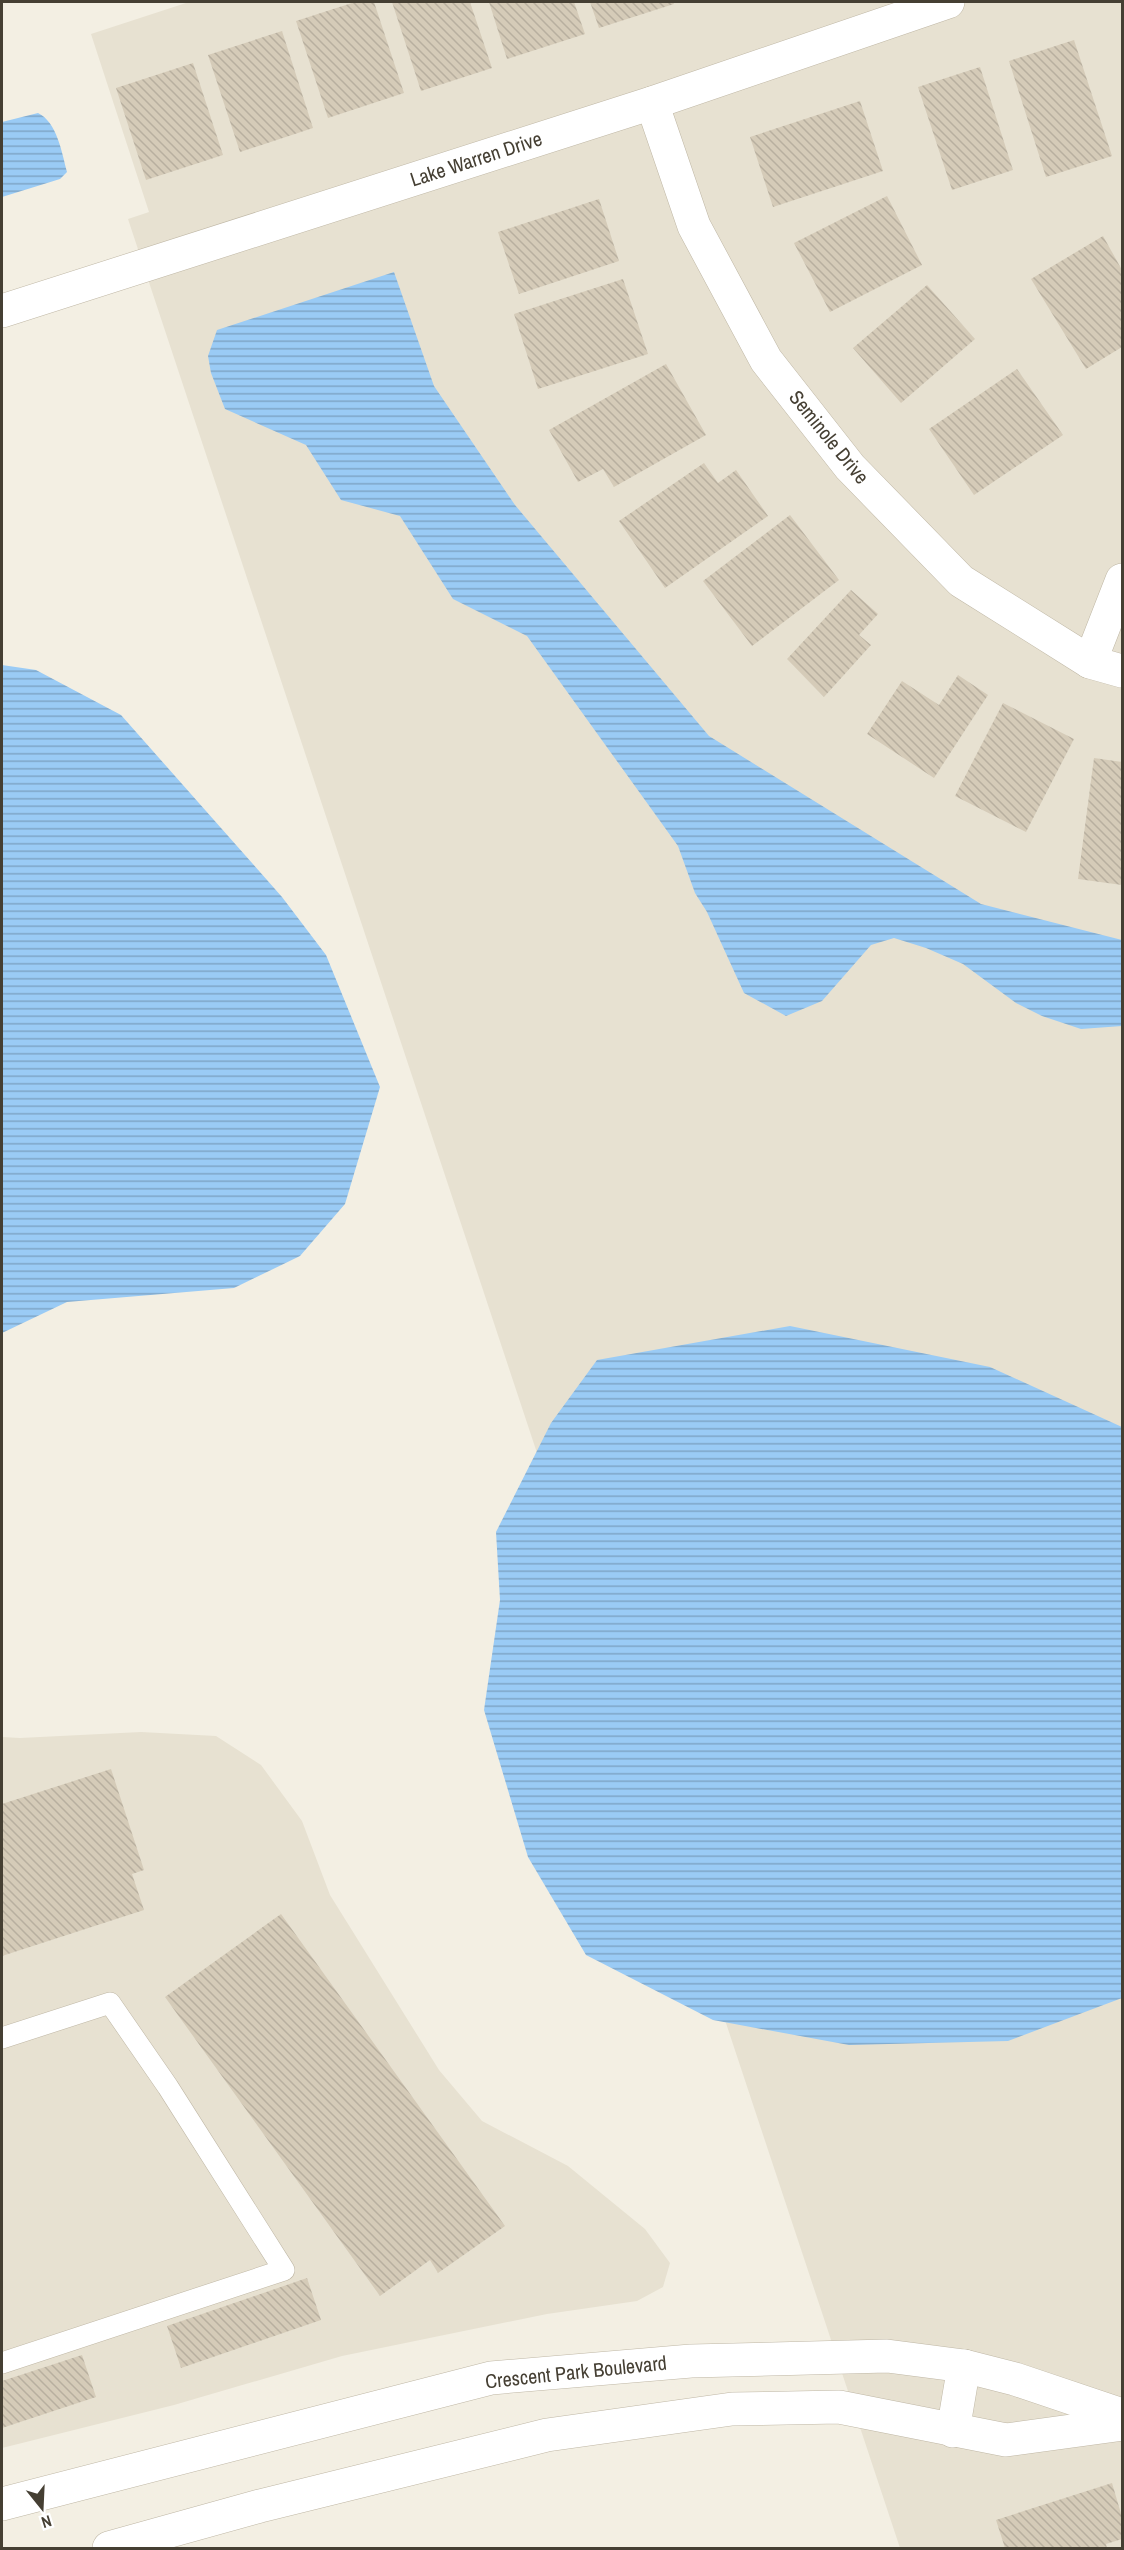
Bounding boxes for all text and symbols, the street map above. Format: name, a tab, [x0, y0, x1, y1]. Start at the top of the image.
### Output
street label: Lake Warren Drive	[407, 125, 545, 193]
street label: Seminole Drive	[783, 384, 875, 489]
street label: Crescent Park Boulevard	[484, 2349, 668, 2394]
north arrow	[12, 2478, 72, 2538]
text: N	[39, 2510, 55, 2534]

